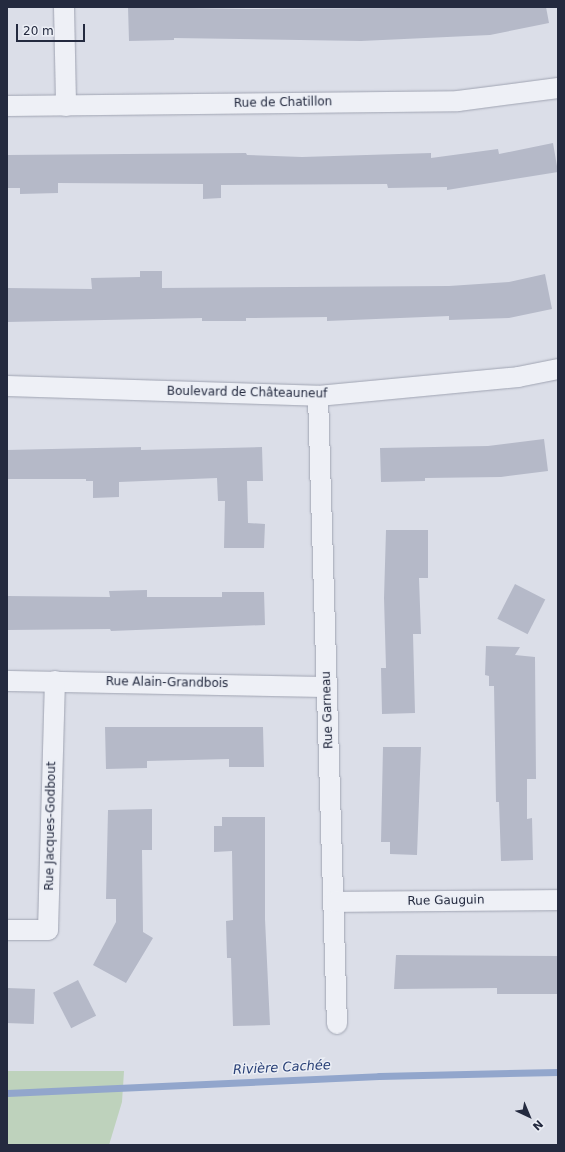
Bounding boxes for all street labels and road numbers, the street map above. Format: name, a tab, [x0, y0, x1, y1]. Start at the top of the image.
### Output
street label: Rue de Chatillon	[234, 95, 332, 111]
street label: Boulevard de Châteauneuf	[167, 384, 327, 402]
street label: Rue Garneau	[319, 671, 337, 749]
street label: Rue Alain-Grandbois	[106, 675, 228, 691]
street label: Rue Jacques-Godbout	[43, 761, 59, 891]
street label: Rue Gauguin	[407, 893, 485, 909]

